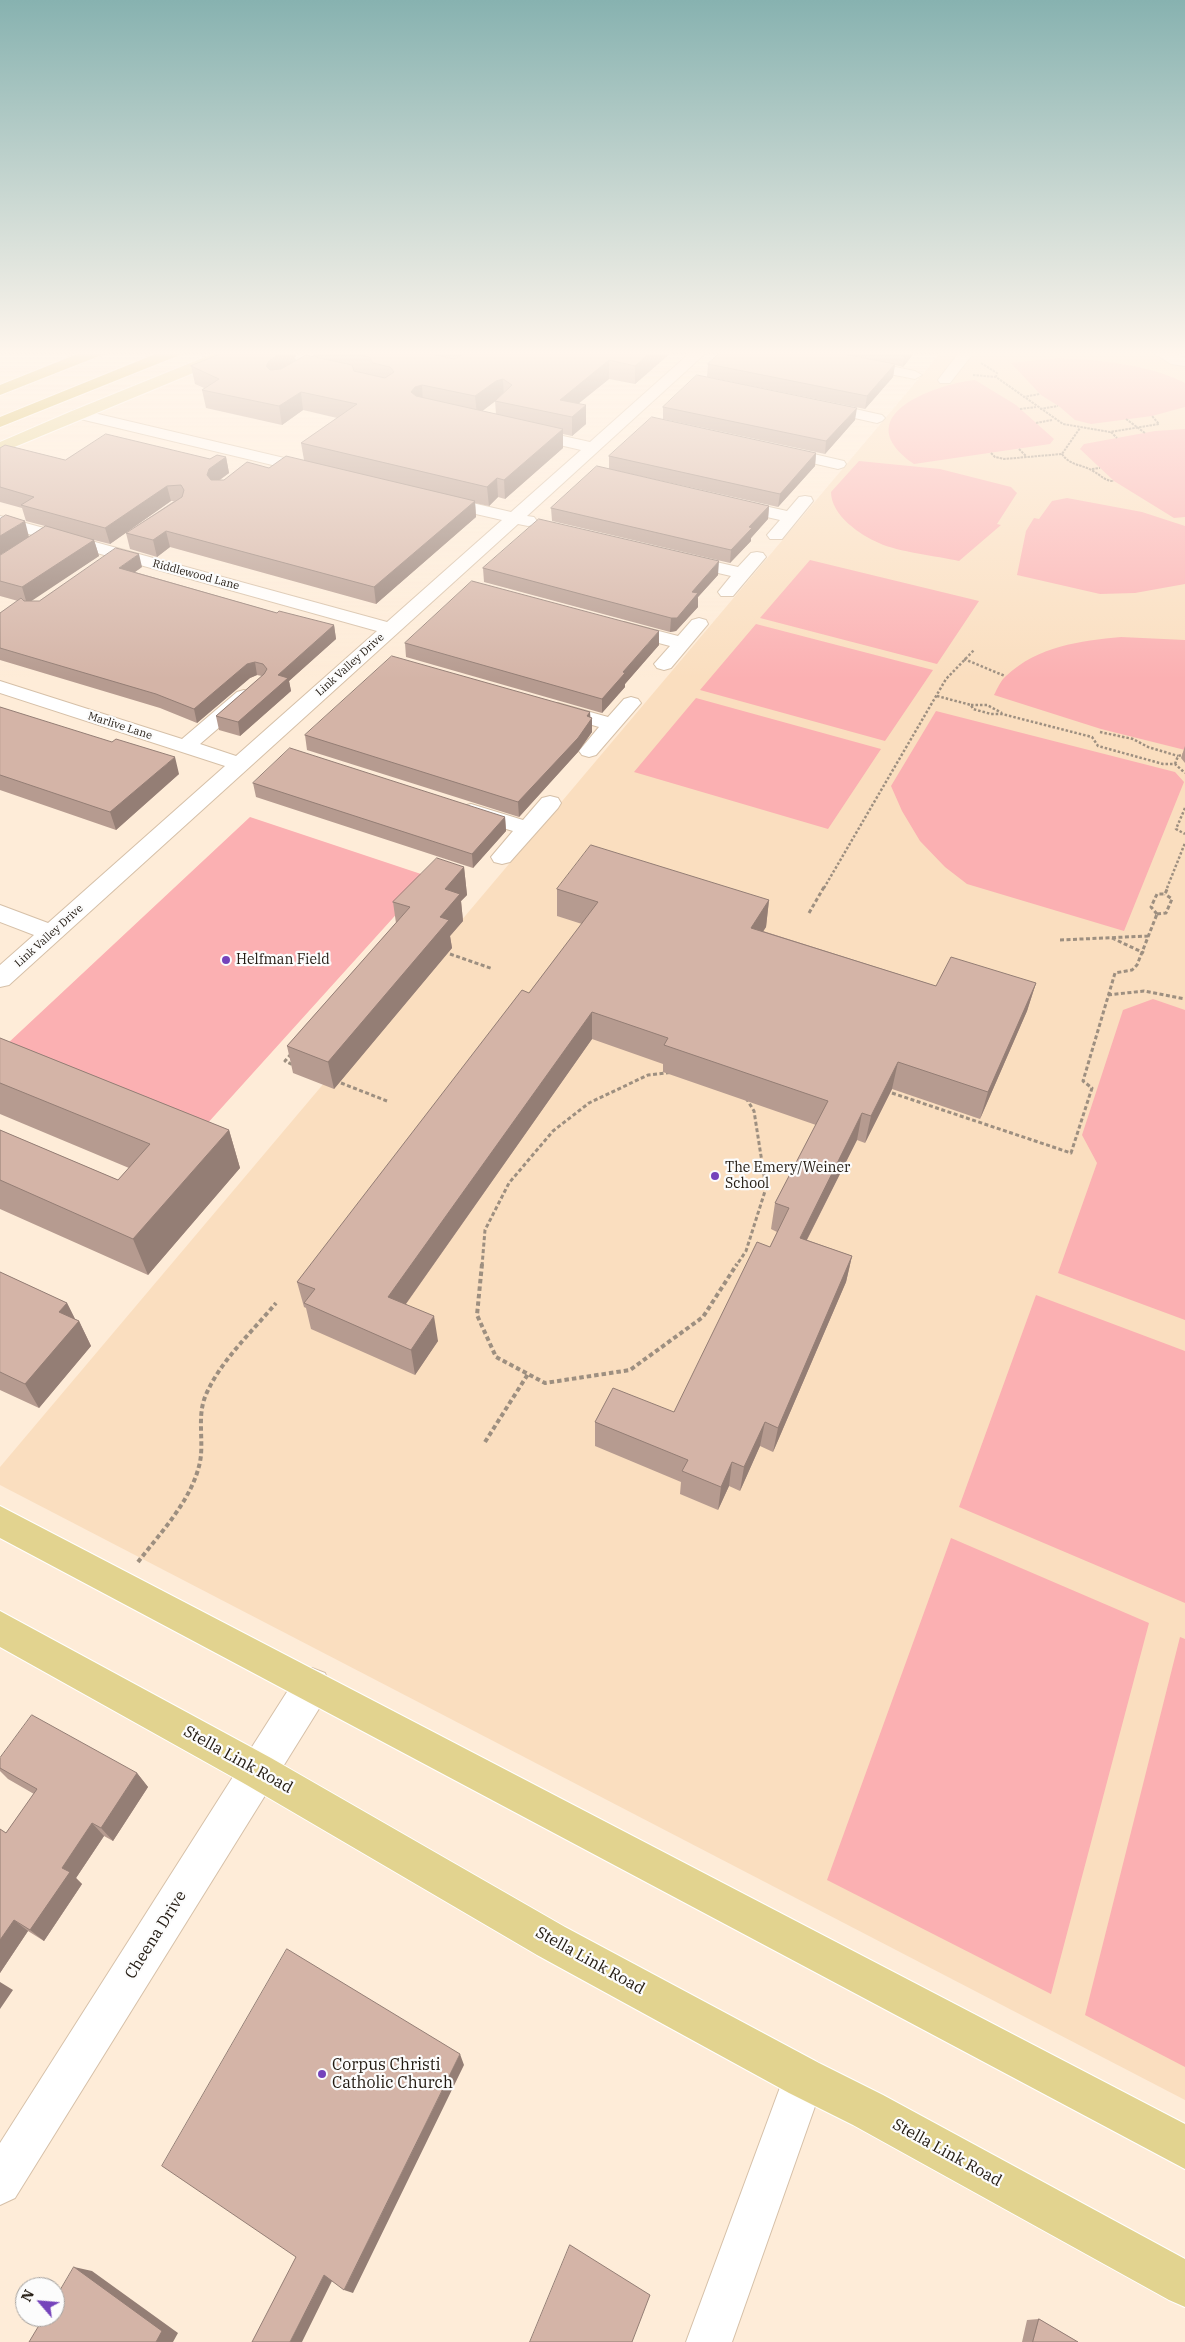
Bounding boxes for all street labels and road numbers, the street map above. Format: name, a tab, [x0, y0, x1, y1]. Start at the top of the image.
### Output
street label: Riddlewood Lane	[151, 557, 241, 593]
street label: Link Valley Drive	[313, 631, 387, 699]
street label: Marlive Lane	[86, 709, 154, 743]
street label: Link Valley Drive	[12, 902, 86, 970]
street label: Stella Link Road	[180, 1722, 296, 1798]
street label: Cheena Drive	[121, 1887, 191, 1983]
street label: Stella Link Road	[532, 1923, 648, 1999]
street label: Stella Link Road	[889, 2115, 1005, 2191]

